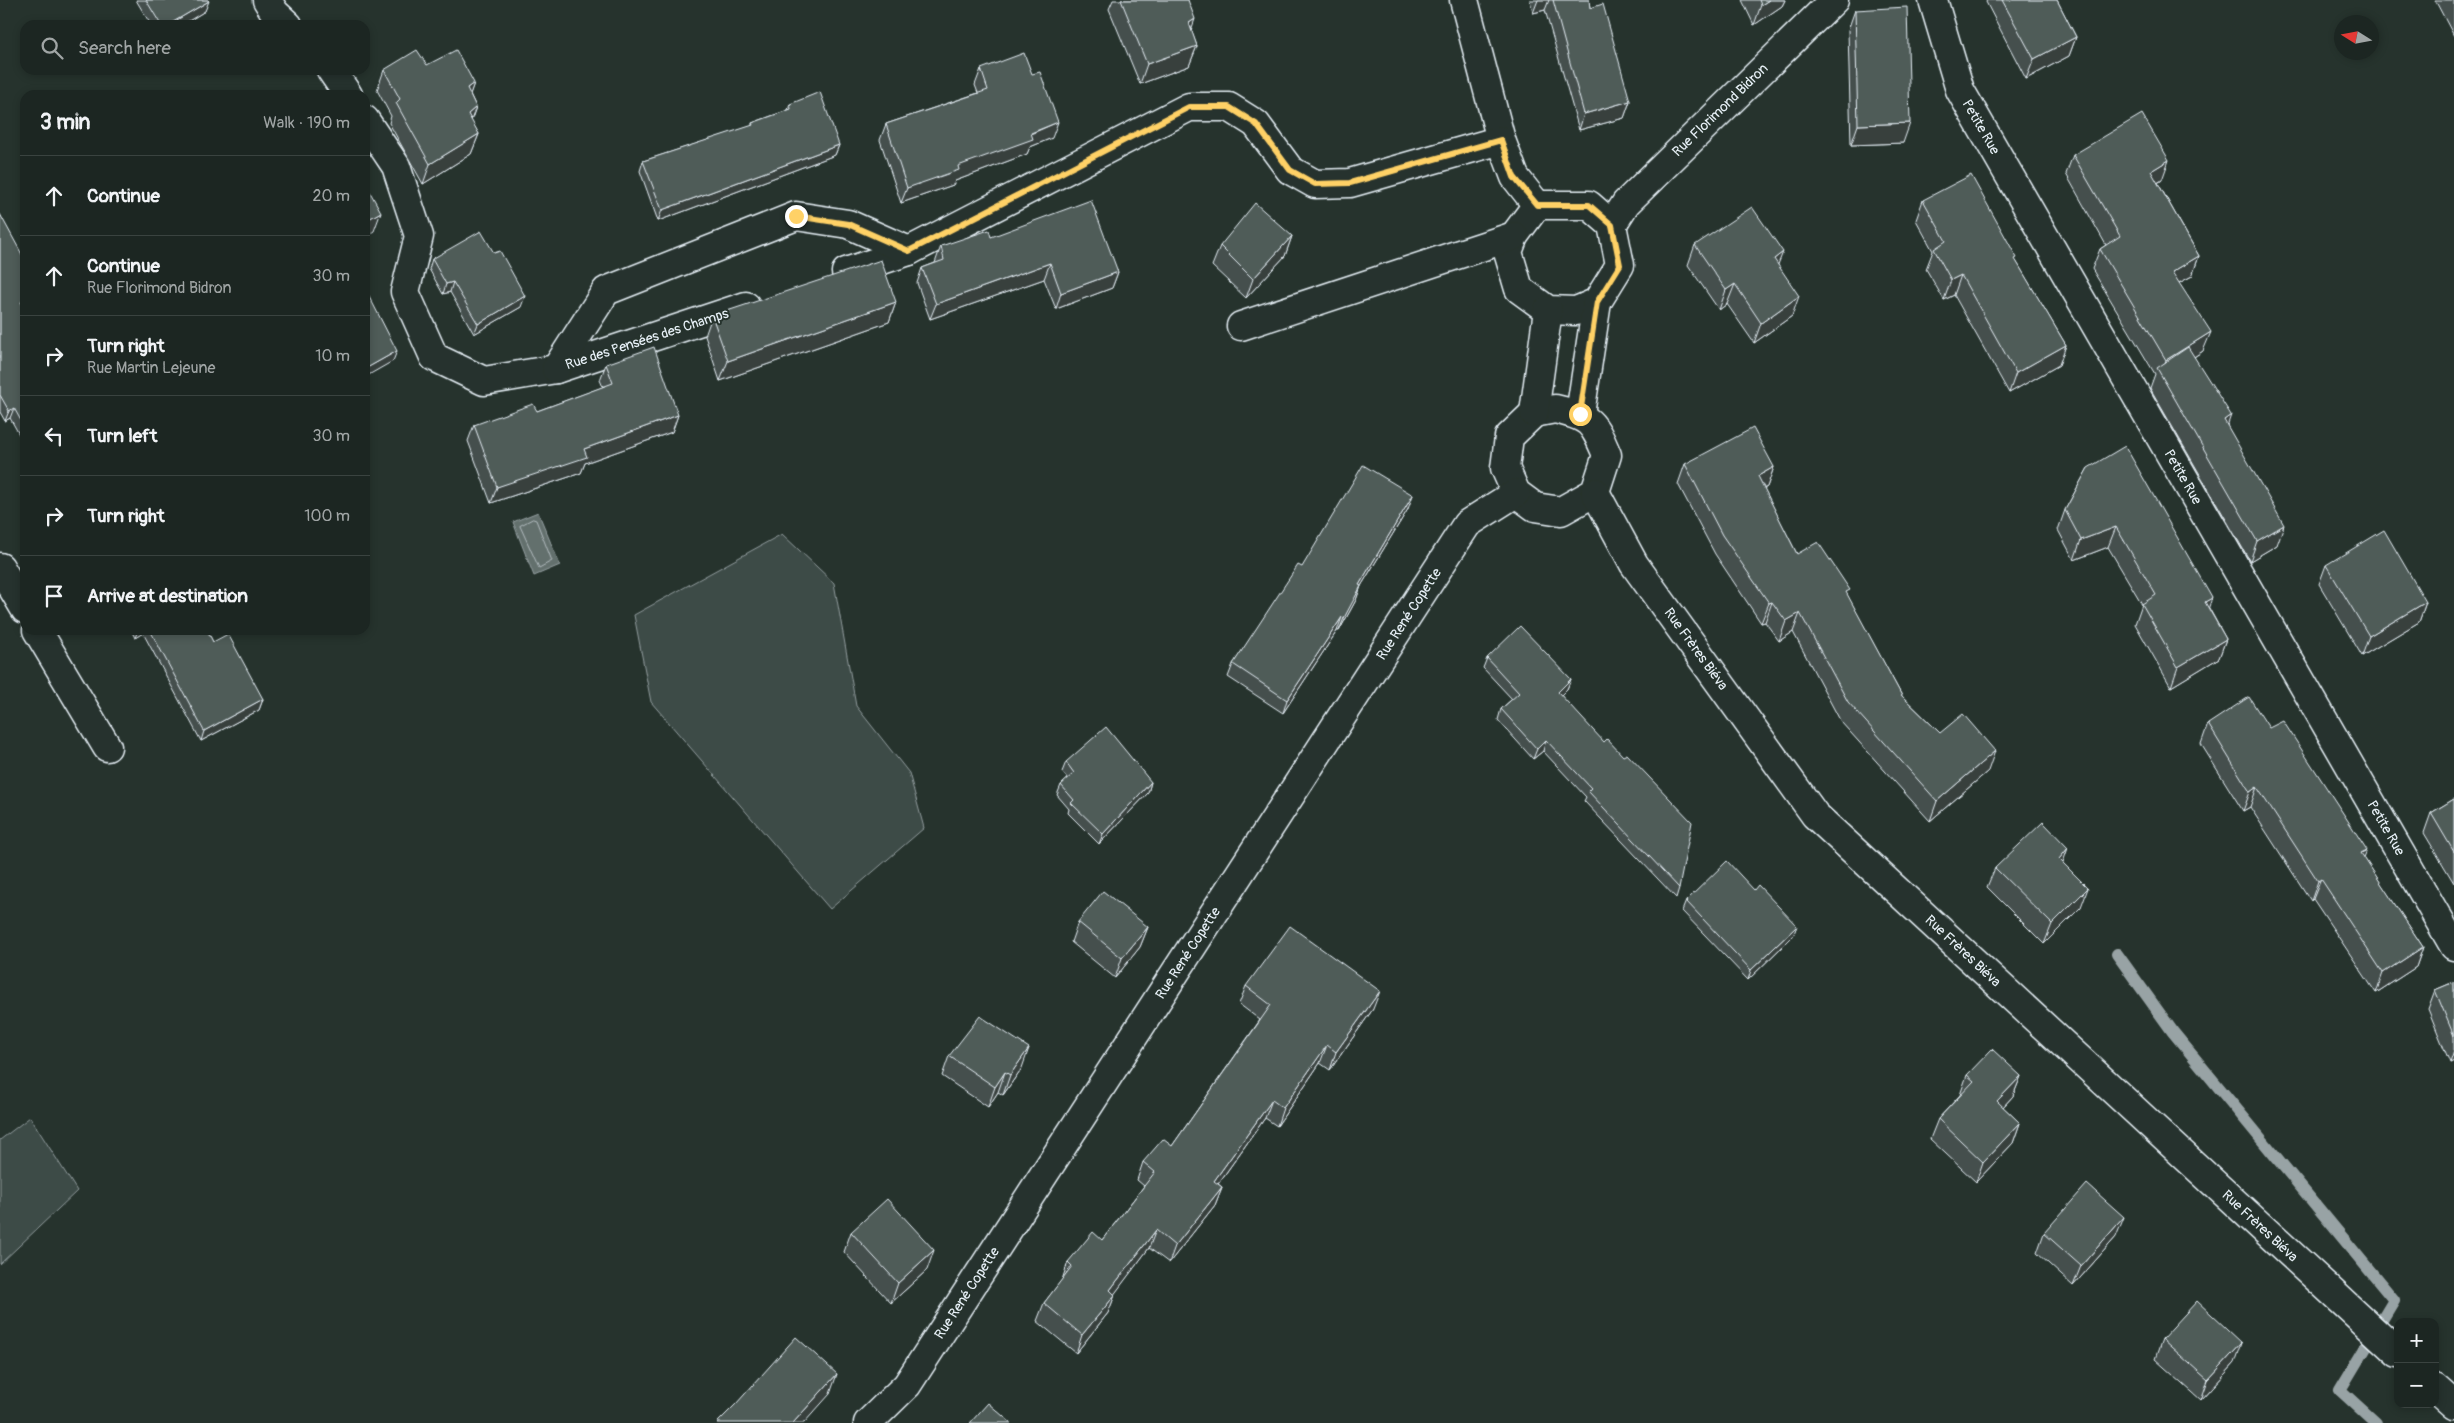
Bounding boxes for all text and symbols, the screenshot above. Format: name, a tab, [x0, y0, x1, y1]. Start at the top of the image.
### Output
north arrow	[2334, 15, 2379, 60]
search box	[20, 20, 370, 75]
icon: search	[38, 34, 66, 62]
text: Search here	[78, 36, 171, 60]
street label: Rue Florimond Bidron	[1669, 60, 1771, 160]
street label: Petite Rue	[1959, 97, 2004, 157]
text: 3 min	[40, 109, 90, 136]
text: Walk · 190 m	[263, 113, 350, 133]
icon: ahead	[40, 182, 68, 210]
text: Continue	[87, 184, 160, 208]
text: 20 m	[312, 186, 350, 206]
route end	[785, 205, 808, 228]
text: Continue	[87, 254, 160, 278]
icon: ahead	[40, 262, 68, 290]
text: 30 m	[312, 266, 350, 286]
text: Rue Florimond Bidron	[87, 278, 232, 298]
street label: Rue des Pensées des Champs	[563, 304, 731, 373]
text: Turn right	[87, 334, 165, 358]
icon: right	[40, 342, 68, 370]
text: 10 m	[315, 346, 350, 366]
text: Rue Martin Lejeune	[87, 358, 215, 378]
route start	[1569, 403, 1592, 426]
icon: left	[40, 422, 68, 450]
text: Turn left	[87, 424, 157, 448]
text: 30 m	[312, 426, 350, 446]
street label: Petite Rue	[2161, 447, 2206, 507]
icon: right	[40, 502, 68, 530]
text: Turn right	[87, 504, 165, 528]
text: 100 m	[304, 506, 350, 526]
street label: Rue René Copette	[1373, 565, 1445, 663]
icon: arrive	[40, 582, 68, 610]
text: Arrive at destination	[87, 584, 248, 608]
street label: Rue Frères Biéva	[1660, 605, 1732, 693]
street label: Petite Rue	[2364, 798, 2409, 858]
street label: Rue René Copette	[1152, 904, 1224, 1002]
street label: Rue Frères Biéva	[1922, 912, 2004, 990]
street label: Rue Frères Biéva	[2219, 1187, 2301, 1265]
street label: Rue René Copette	[931, 1244, 1003, 1342]
map controls	[2394, 1318, 2439, 1408]
button: +	[2394, 1318, 2439, 1363]
button: −	[2394, 1363, 2439, 1408]

